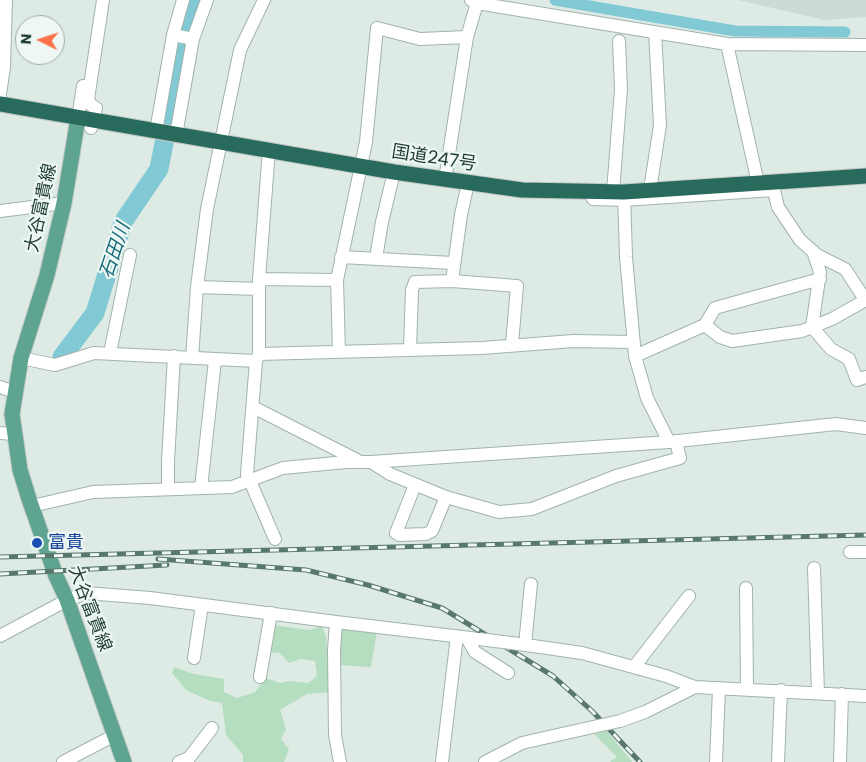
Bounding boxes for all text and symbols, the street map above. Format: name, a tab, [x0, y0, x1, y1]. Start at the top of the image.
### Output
north arrow	[15, 15, 65, 65]
text: N	[16, 33, 36, 45]
street label: 国道247号	[390, 142, 478, 176]
street label: 大谷富貴線	[22, 162, 62, 254]
water label: 石田川	[96, 220, 136, 282]
place label: 富貴	[48, 532, 84, 554]
marker: 富貴	[30, 536, 44, 550]
street label: 大谷富貴線	[63, 563, 115, 655]

